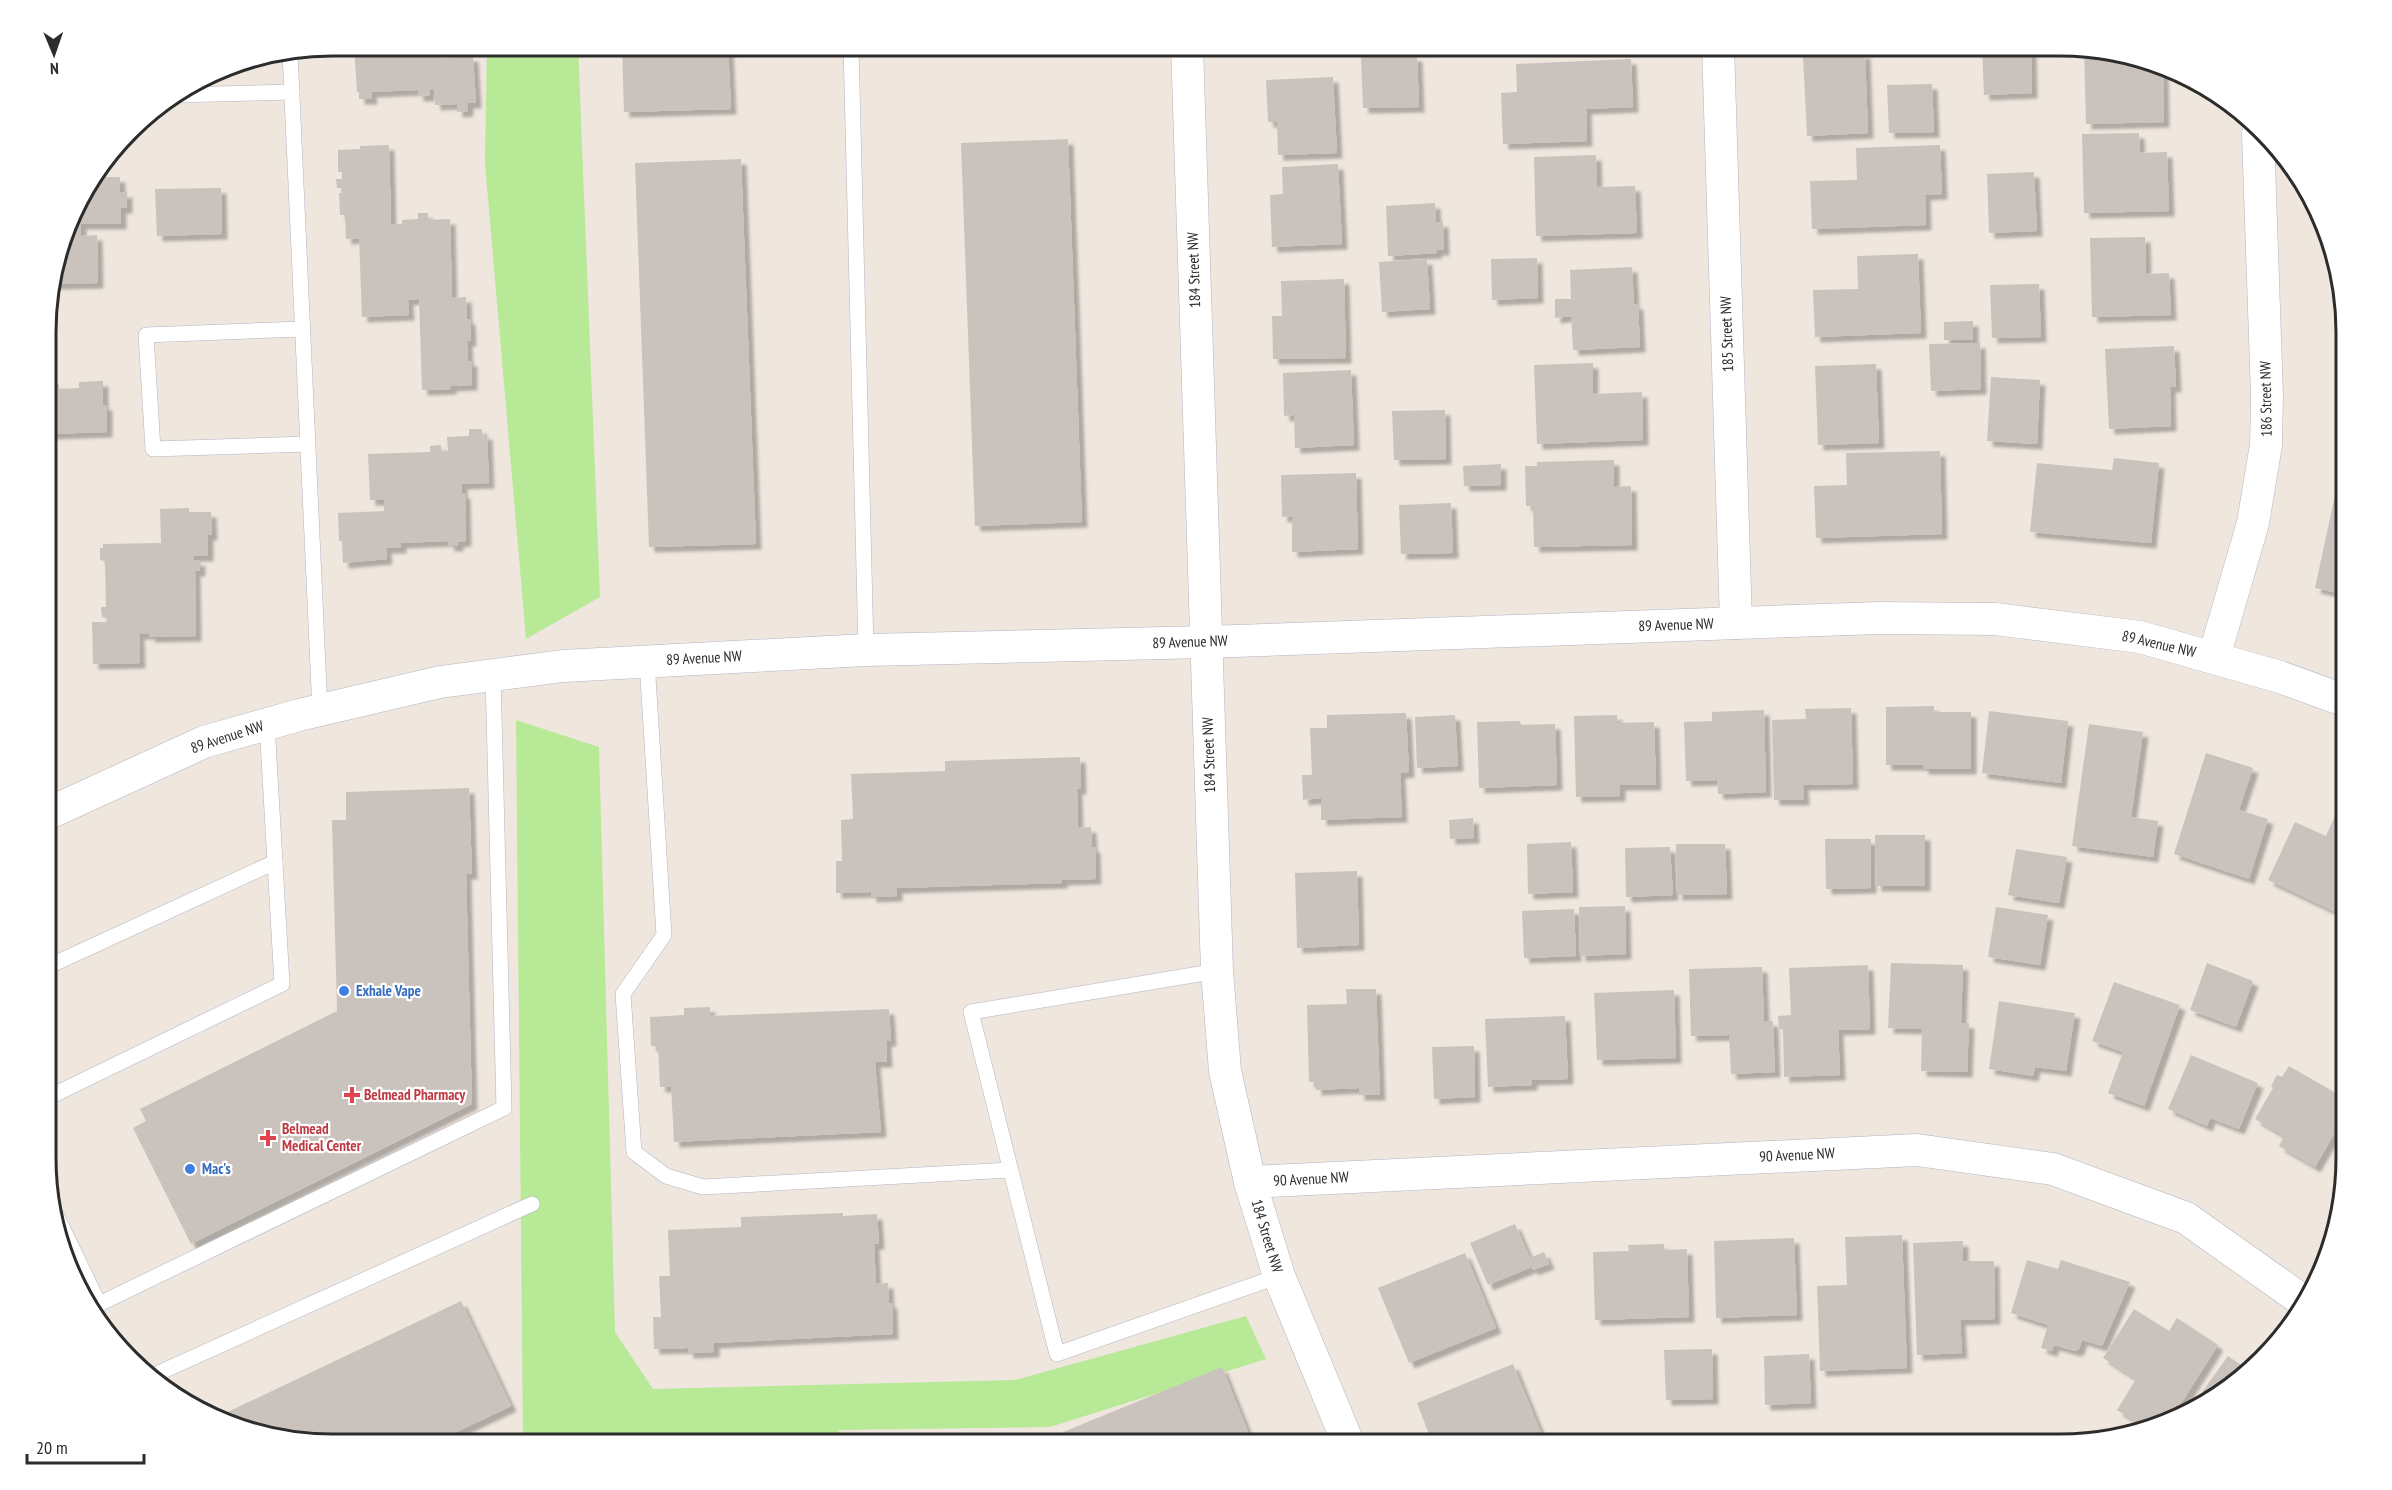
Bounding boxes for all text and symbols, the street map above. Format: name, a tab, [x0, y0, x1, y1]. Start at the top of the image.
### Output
north arrow	[24, 24, 84, 84]
text: N	[50, 59, 59, 79]
street label: 184 Street NW	[1183, 232, 1204, 308]
street label: 185 Street NW	[1716, 296, 1737, 372]
street label: 186 Street NW	[2255, 361, 2276, 437]
street label: 89 Avenue NW	[1638, 614, 1714, 635]
street label: 89 Avenue NW	[2120, 626, 2198, 661]
street label: 89 Avenue NW	[1152, 631, 1228, 652]
street label: 89 Avenue NW	[666, 646, 742, 669]
street label: 89 Avenue NW	[188, 716, 266, 757]
street label: 184 Street NW	[1198, 717, 1219, 793]
place label: Exhale Vape	[356, 981, 421, 1000]
marker: Exhale Vape	[337, 984, 351, 998]
place label: Belmead Pharmacy	[364, 1085, 466, 1104]
marker: Belmead Pharmacy	[345, 1088, 359, 1102]
place label: Belmead Medical Center	[282, 1119, 362, 1155]
marker: Belmead Medical Center	[259, 1129, 277, 1147]
street label: 90 Avenue NW	[1759, 1143, 1835, 1166]
place label: Mac's	[202, 1159, 231, 1178]
marker: Mac's	[183, 1162, 197, 1176]
street label: 90 Avenue NW	[1273, 1167, 1349, 1190]
street label: 184 Street NW	[1247, 1197, 1288, 1275]
scale bar	[27, 1427, 144, 1465]
text: 20 m	[36, 1436, 68, 1459]

